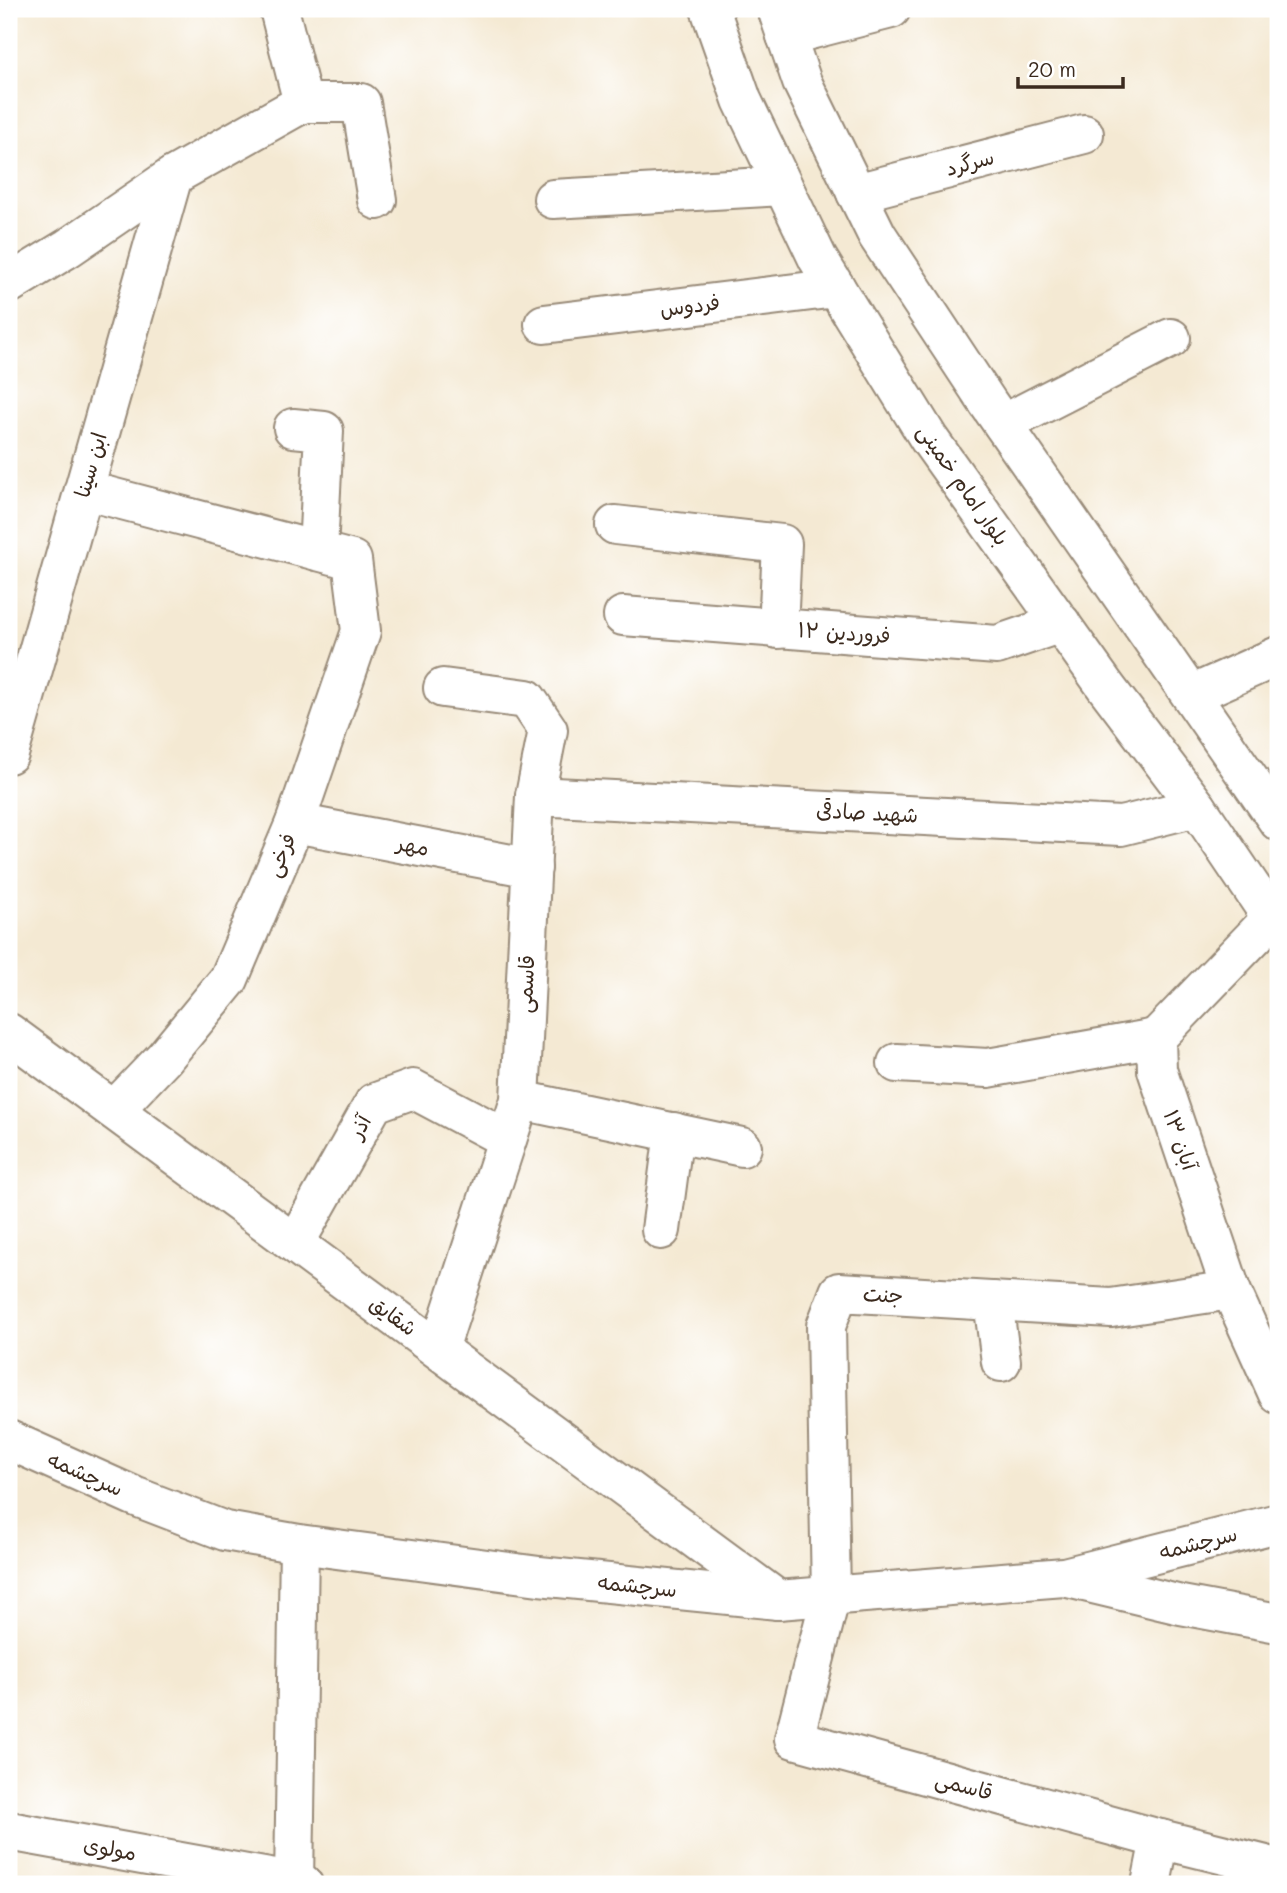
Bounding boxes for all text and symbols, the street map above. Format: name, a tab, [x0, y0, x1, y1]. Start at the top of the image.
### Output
scale bar	[1018, 46, 1122, 90]
text: 20 m	[1028, 55, 1076, 82]
street label: سرگرد	[942, 142, 997, 181]
street label: فردوس	[658, 287, 721, 322]
street label: بلوار امام خمینی	[909, 418, 1016, 552]
street label: ابن سینا	[67, 429, 113, 501]
street label: ۱۲ فروردین	[797, 615, 891, 648]
street label: شهید صادقی	[815, 795, 919, 828]
street label: فرخی	[258, 828, 303, 881]
street label: مهر	[393, 828, 432, 861]
street label: قاسمی	[509, 954, 542, 1014]
street label: ۱۳ آبان	[1158, 1106, 1205, 1174]
street label: آذر	[340, 1109, 377, 1145]
street label: جنت	[862, 1279, 904, 1308]
street label: شقایق	[365, 1289, 423, 1341]
street label: سرچشمه	[43, 1444, 128, 1502]
street label: سرچشمه	[1155, 1519, 1240, 1565]
street label: سرچشمه	[596, 1567, 678, 1603]
street label: قاسمی	[932, 1764, 996, 1807]
street label: مولوی	[82, 1830, 139, 1866]

